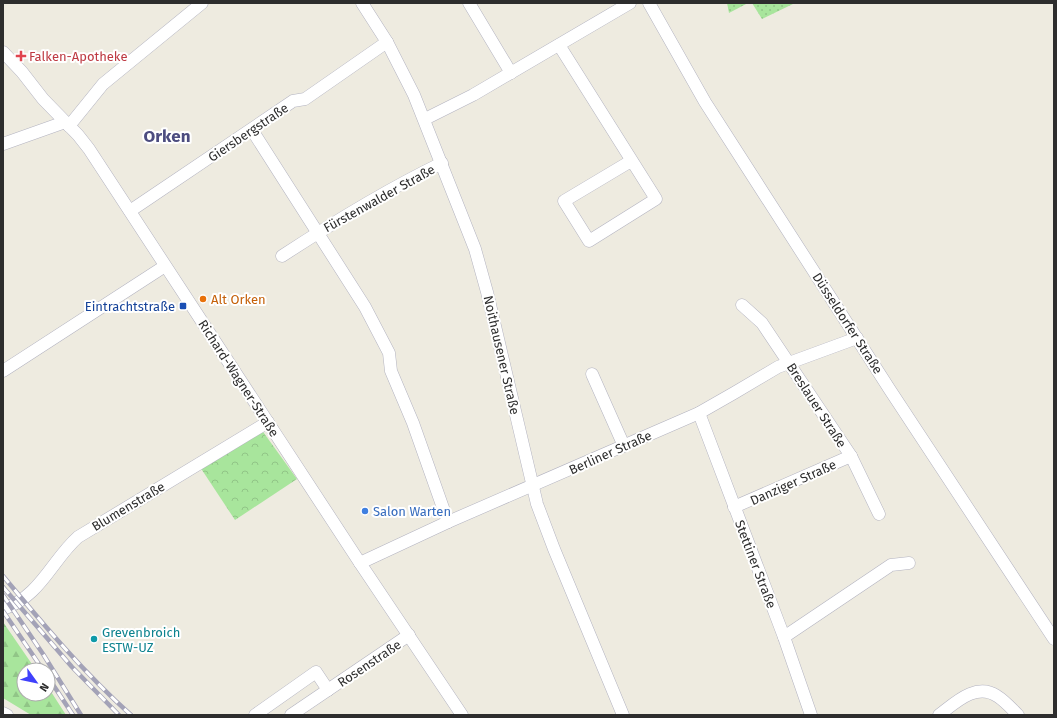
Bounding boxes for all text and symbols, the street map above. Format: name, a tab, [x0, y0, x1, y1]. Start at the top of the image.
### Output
place label: Falken-Apotheke	[29, 49, 128, 64]
marker: Falken-Apotheke	[16, 51, 26, 61]
street label: Giersbergstraße	[205, 100, 291, 165]
district label: Orken	[144, 126, 190, 147]
street label: Fürstenwalder Straße	[321, 162, 438, 235]
street label: Düsseldorfer Straße	[809, 270, 886, 376]
place label: Alt Orken	[211, 292, 266, 307]
marker: Alt Orken	[198, 294, 208, 304]
street label: Noithausener Straße	[481, 294, 523, 416]
place label: Eintrachtstraße	[85, 299, 175, 314]
marker: Eintrachtstraße	[178, 301, 188, 311]
street label: Richard-Wagner-Straße	[195, 317, 282, 440]
street label: Breslauer Straße	[784, 360, 850, 450]
street label: Berliner Straße	[567, 428, 654, 477]
street label: Danziger Straße	[748, 457, 839, 508]
street label: Blumenstraße	[89, 479, 167, 534]
place label: Salon Warten	[373, 504, 451, 519]
marker: Salon Warten	[360, 506, 370, 516]
street label: Stettiner Straße	[732, 518, 779, 610]
place label: Grevenbroich ESTW-UZ	[102, 625, 180, 655]
marker: Grevenbroich ESTW-UZ	[89, 634, 99, 644]
street label: Rosenstraße	[335, 637, 404, 690]
north arrow	[16, 662, 56, 702]
text: N	[37, 681, 51, 694]

